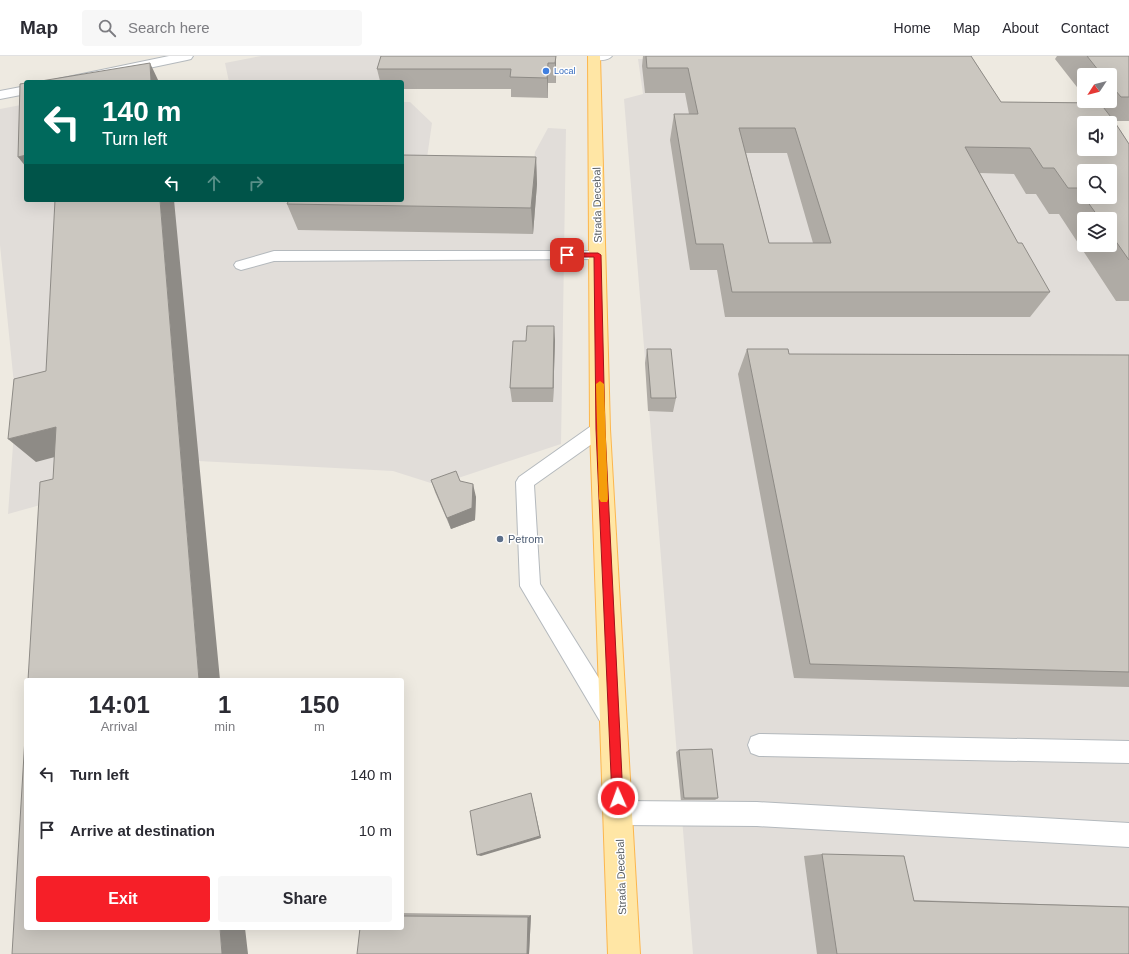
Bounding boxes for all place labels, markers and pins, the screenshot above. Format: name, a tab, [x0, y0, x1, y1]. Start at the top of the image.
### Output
marker: Local	[541, 66, 551, 76]
place label: Local	[554, 66, 576, 76]
pin	[550, 238, 584, 272]
place label: Petrom	[508, 533, 543, 545]
marker: Petrom	[495, 534, 505, 544]

